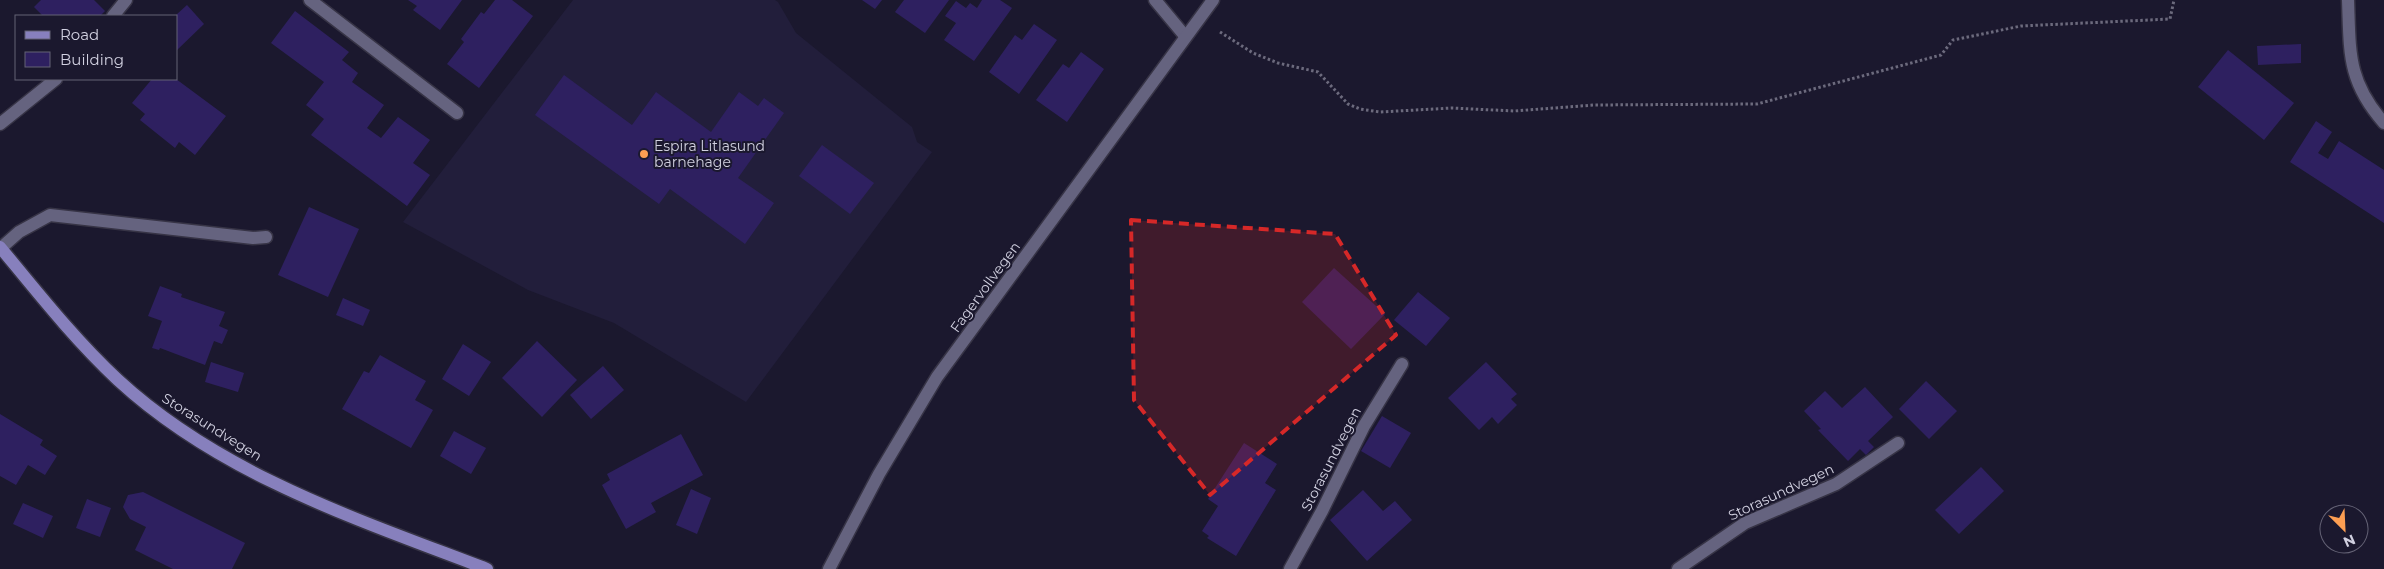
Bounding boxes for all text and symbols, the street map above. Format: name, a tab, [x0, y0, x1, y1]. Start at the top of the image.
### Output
legend	[15, 15, 178, 80]
text: Road	[60, 25, 99, 44]
text: Building	[60, 50, 124, 69]
place label: Espira Litlasund barnehage	[654, 137, 765, 171]
marker: Espira Litlasund barnehage	[638, 148, 650, 160]
street label: Fagervollvegen	[946, 238, 1024, 336]
street label: Storasundvegen	[159, 389, 265, 465]
street label: Storasundvegen	[1297, 404, 1365, 514]
street label: Storasundvegen	[1725, 460, 1837, 524]
north arrow	[2319, 504, 2369, 554]
text: N	[2340, 530, 2358, 551]

